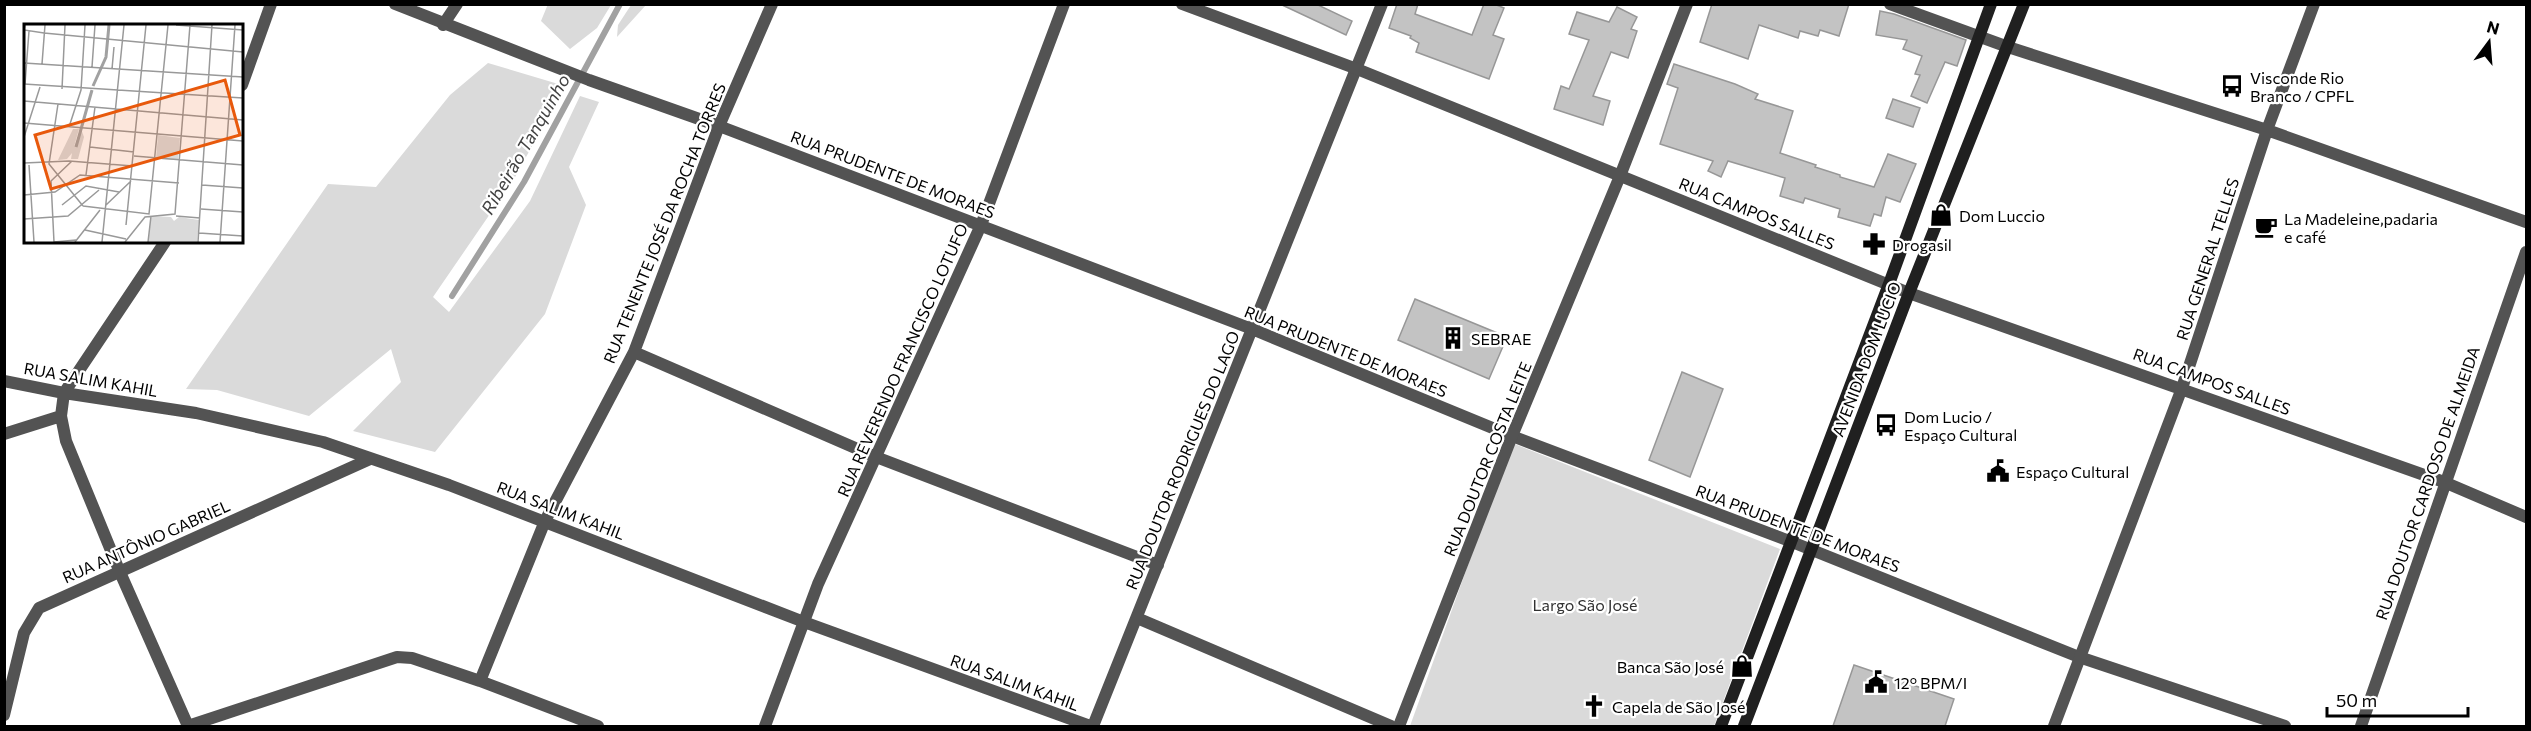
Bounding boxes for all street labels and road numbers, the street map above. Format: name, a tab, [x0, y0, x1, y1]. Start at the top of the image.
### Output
street label: RUA TENENTE JOSÉ DA ROCHA TORRES	[599, 80, 729, 366]
street label: RUA PRUDENTE DE MORAES	[788, 126, 998, 222]
street label: RUA CAMPOS SALLES	[1676, 173, 1838, 253]
street label: RUA GENERAL TELLES	[2172, 175, 2242, 343]
street label: RUA REVERENDO FRANCISCO LOTUFO	[833, 220, 971, 500]
street label: AVENIDA DOM LUCIO	[1828, 279, 1904, 439]
street label: RUA PRUDENTE DE MORAES	[1242, 302, 1450, 400]
street label: RUA DOUTOR RODRIGUES DO LAGO	[1121, 328, 1243, 592]
street label: RUA CAMPOS SALLES	[2131, 344, 2293, 418]
street label: RUA DOUTOR CARDOSO DE ALMEIDA	[2371, 344, 2483, 622]
street label: RUA SALIM KAHIL	[23, 358, 159, 400]
street label: RUA DOUTOR COSTA LEITE	[1439, 359, 1535, 559]
street label: RUA SALIM KAHIL	[494, 477, 628, 543]
street label: RUA PRUDENTE DE MORAES	[1693, 480, 1903, 576]
street label: RUA ANTÔNIO GABRIEL	[59, 495, 233, 587]
street label: RUA SALIM KAHIL	[948, 650, 1082, 714]

